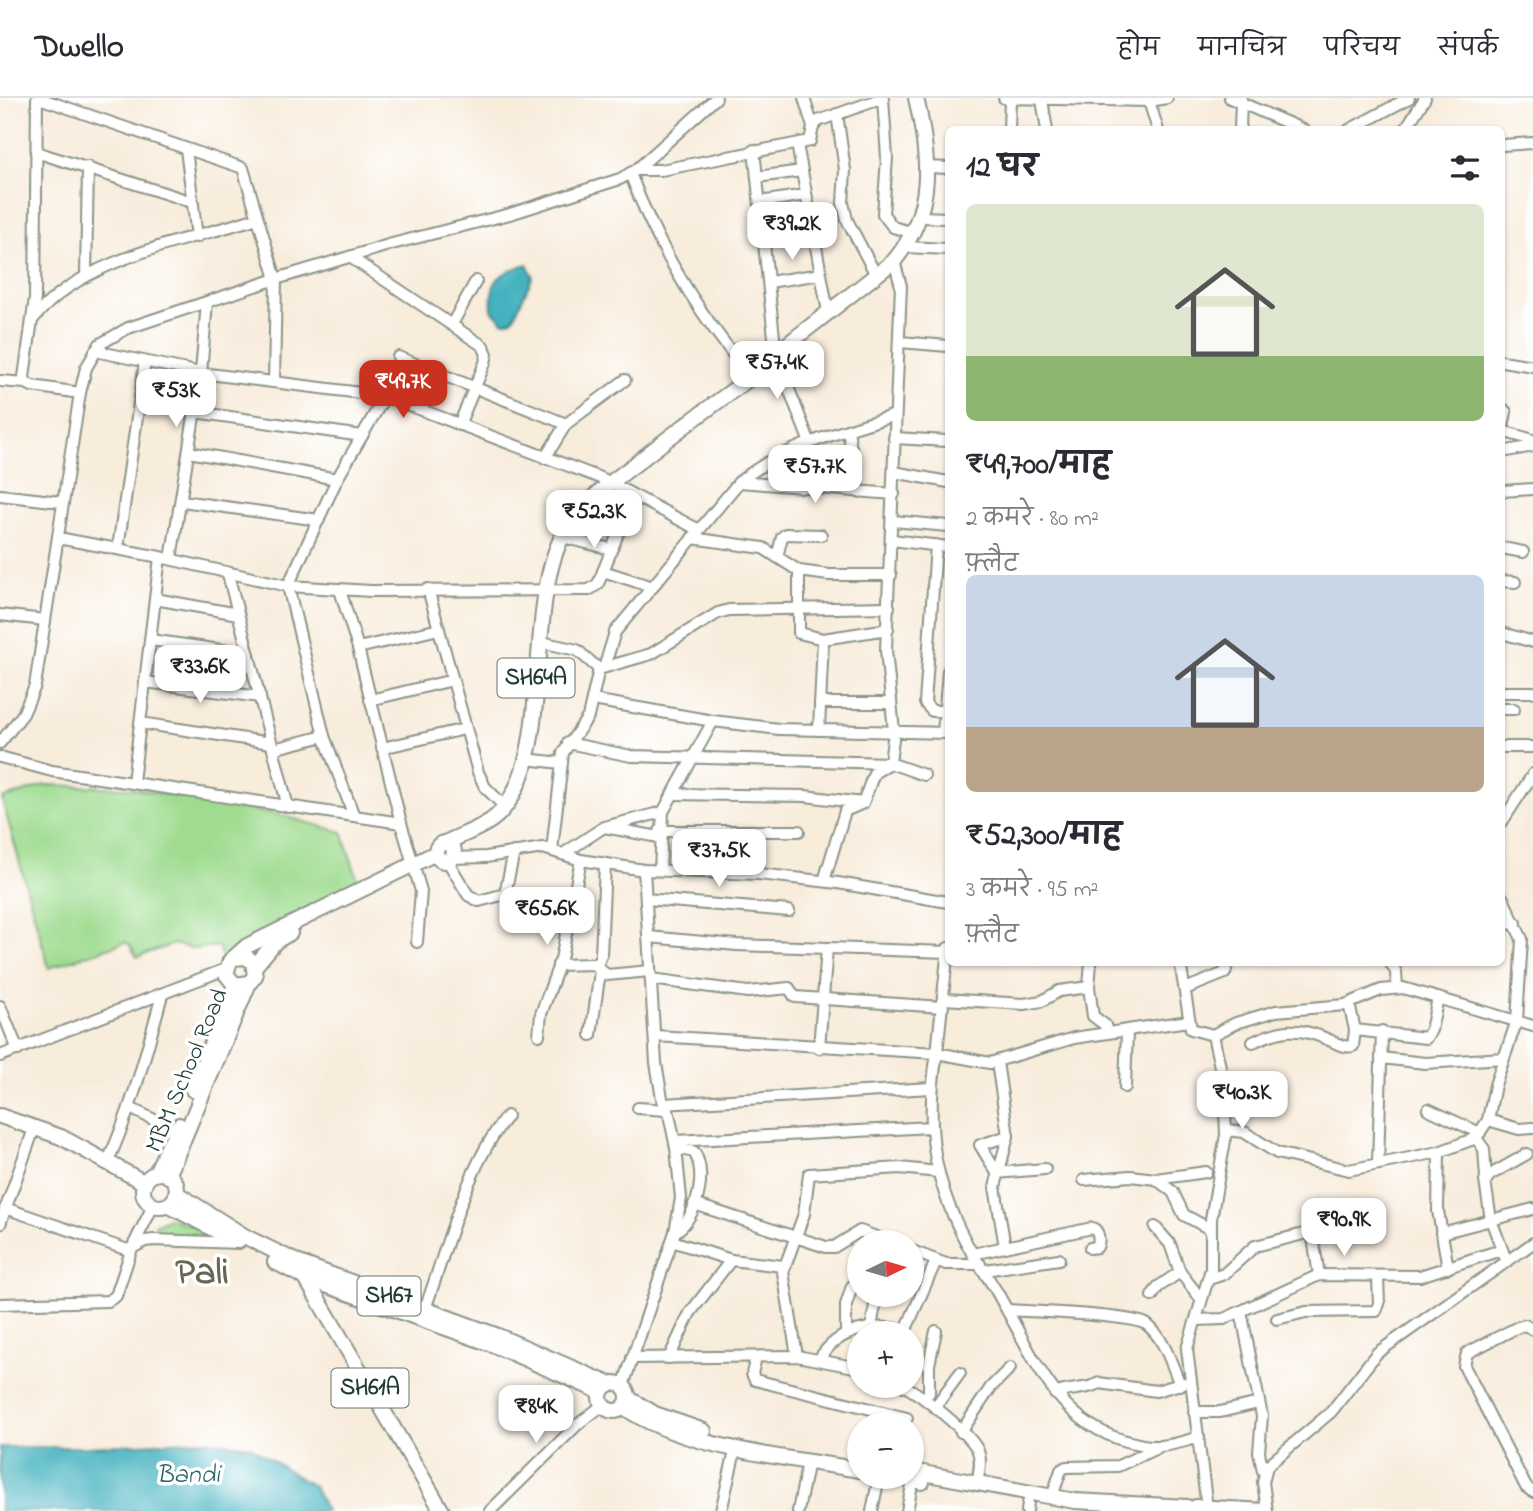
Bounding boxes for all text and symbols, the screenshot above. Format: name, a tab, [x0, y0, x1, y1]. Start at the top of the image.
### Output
text: Dwello	[35, 24, 124, 72]
text: होम	[1117, 32, 1160, 67]
text: मानचित्र	[1198, 32, 1286, 67]
text: परिचय	[1324, 32, 1400, 67]
text: संपर्क	[1438, 32, 1498, 67]
text: 12 घर	[966, 147, 1038, 191]
icon: filters	[1446, 149, 1484, 187]
pin: ₹39.2K	[735, 202, 849, 262]
text: ₹39.2K	[763, 208, 821, 241]
icon: home	[1162, 249, 1288, 375]
pin: ₹57.4K	[720, 342, 834, 401]
text: ₹57.4K	[746, 347, 808, 380]
pin: ₹49.7K	[346, 360, 460, 420]
text: ₹49.7K	[375, 366, 431, 399]
pin: ₹53K	[135, 370, 217, 429]
text: ₹53K	[152, 375, 200, 408]
text: ₹49,700/माह	[966, 444, 1111, 488]
pin: ₹57.7K	[758, 446, 872, 505]
text: ₹57.7K	[784, 451, 846, 484]
pin: ₹52.3K	[537, 490, 651, 550]
text: ₹52.3K	[562, 496, 626, 529]
text: 2 कमरे · 80 m²	[966, 503, 1099, 536]
text: फ़्लैट	[966, 549, 1018, 582]
icon: home	[1162, 620, 1288, 746]
pin: ₹33.6K	[143, 646, 257, 705]
text: ₹33.6K	[171, 651, 229, 684]
road number: SH64A	[498, 658, 574, 698]
text: ₹52,300/माह	[966, 815, 1122, 859]
pin: ₹37.5K	[662, 830, 776, 889]
text: ₹37.5K	[688, 835, 750, 868]
text: 3 कमरे · 95 m²	[966, 874, 1098, 907]
pin: ₹65.6K	[490, 888, 604, 947]
text: ₹65.6K	[515, 893, 579, 926]
text: फ़्लैट	[966, 920, 1018, 953]
street label: MBM School Road	[138, 983, 239, 1158]
pin: ₹40.3K	[1185, 1072, 1299, 1131]
text: ₹40.3K	[1213, 1077, 1271, 1110]
pin: ₹90.9K	[1287, 1198, 1401, 1258]
text: ₹90.9K	[1317, 1204, 1371, 1237]
north arrow	[847, 1230, 924, 1307]
map controls	[847, 1230, 924, 1489]
district label: Pali	[175, 1246, 229, 1302]
road number: SH67	[358, 1276, 420, 1316]
button: +	[847, 1321, 924, 1398]
road number: SH61A	[332, 1368, 408, 1408]
pin: ₹84K	[495, 1386, 577, 1445]
text: ₹84K	[514, 1391, 558, 1424]
button: −	[847, 1412, 924, 1489]
water label: Bandi	[156, 1457, 222, 1495]

